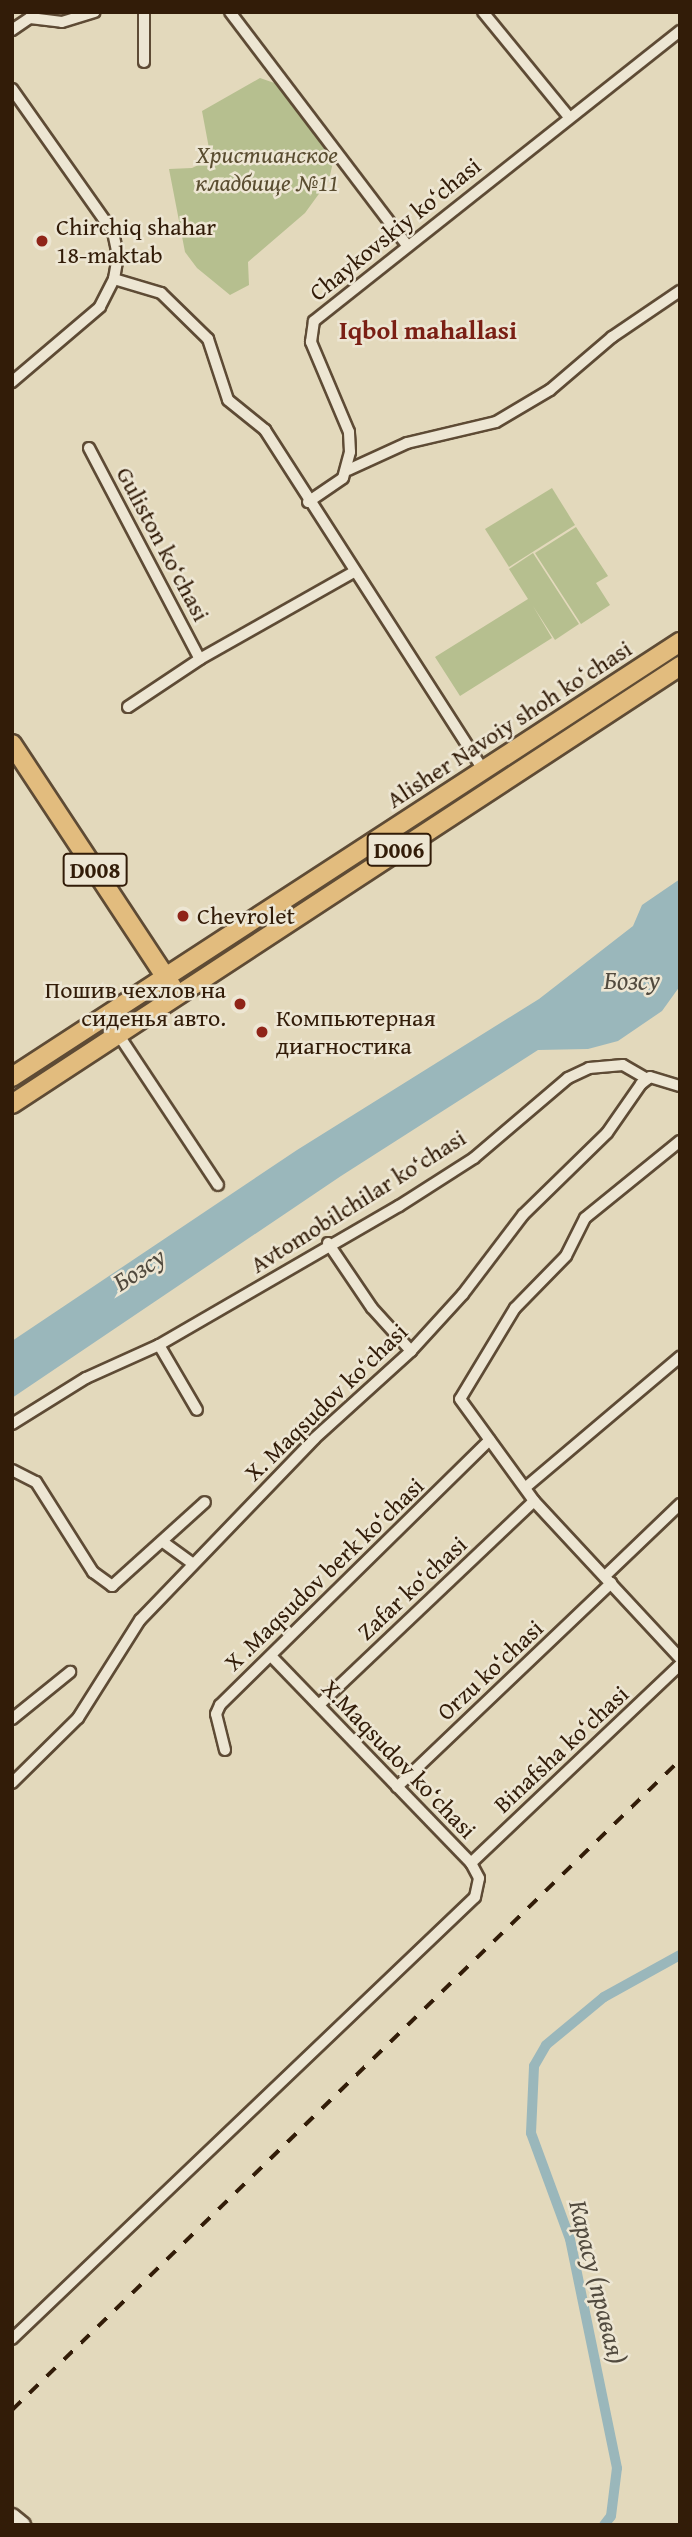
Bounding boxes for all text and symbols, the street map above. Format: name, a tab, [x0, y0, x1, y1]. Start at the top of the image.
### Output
park label: Христианское кладбище №11	[196, 141, 338, 197]
street label: Chaykovskiy ko‘chasi	[304, 151, 486, 307]
place label: Chirchiq shahar 18-maktab	[56, 213, 216, 269]
marker: Chirchiq shahar 18-maktab	[34, 233, 50, 249]
district label: Iqbol mahallasi	[339, 314, 517, 346]
street label: Guliston ko‘chasi	[110, 462, 216, 626]
street label: Alisher Navoiy shoh koʻchasi	[381, 634, 637, 814]
road number: D006	[366, 830, 432, 870]
road number: D008	[62, 850, 128, 890]
place label: Chevrolet	[197, 902, 295, 930]
marker: Chevrolet	[175, 908, 191, 924]
water label: Бозсу	[604, 964, 660, 996]
place label: Пошив чехлов на сиденья авто.	[45, 976, 226, 1032]
marker: Пошив чехлов на сиденья авто.	[232, 996, 248, 1012]
place label: Компьютерная диагностика	[276, 1004, 436, 1060]
marker: Компьютерная диагностика	[254, 1024, 270, 1040]
street label: Avtomobilchilar ko‘chasi	[245, 1123, 471, 1279]
water label: Бозсу	[107, 1241, 171, 1297]
street label: X. Maqsudov ko‘chasi	[239, 1317, 413, 1487]
street label: X .Maqsudov berk ko‘chasi	[218, 1471, 430, 1677]
street label: Zafar ko‘chasi	[351, 1530, 473, 1646]
street label: Orzu ko‘chasi	[431, 1614, 549, 1726]
street label: X.Maqsudov ko‘chasi	[316, 1674, 482, 1844]
street label: Binafsha ko‘chasi	[488, 1679, 634, 1819]
water label: Карасу (правая)	[563, 2197, 633, 2367]

